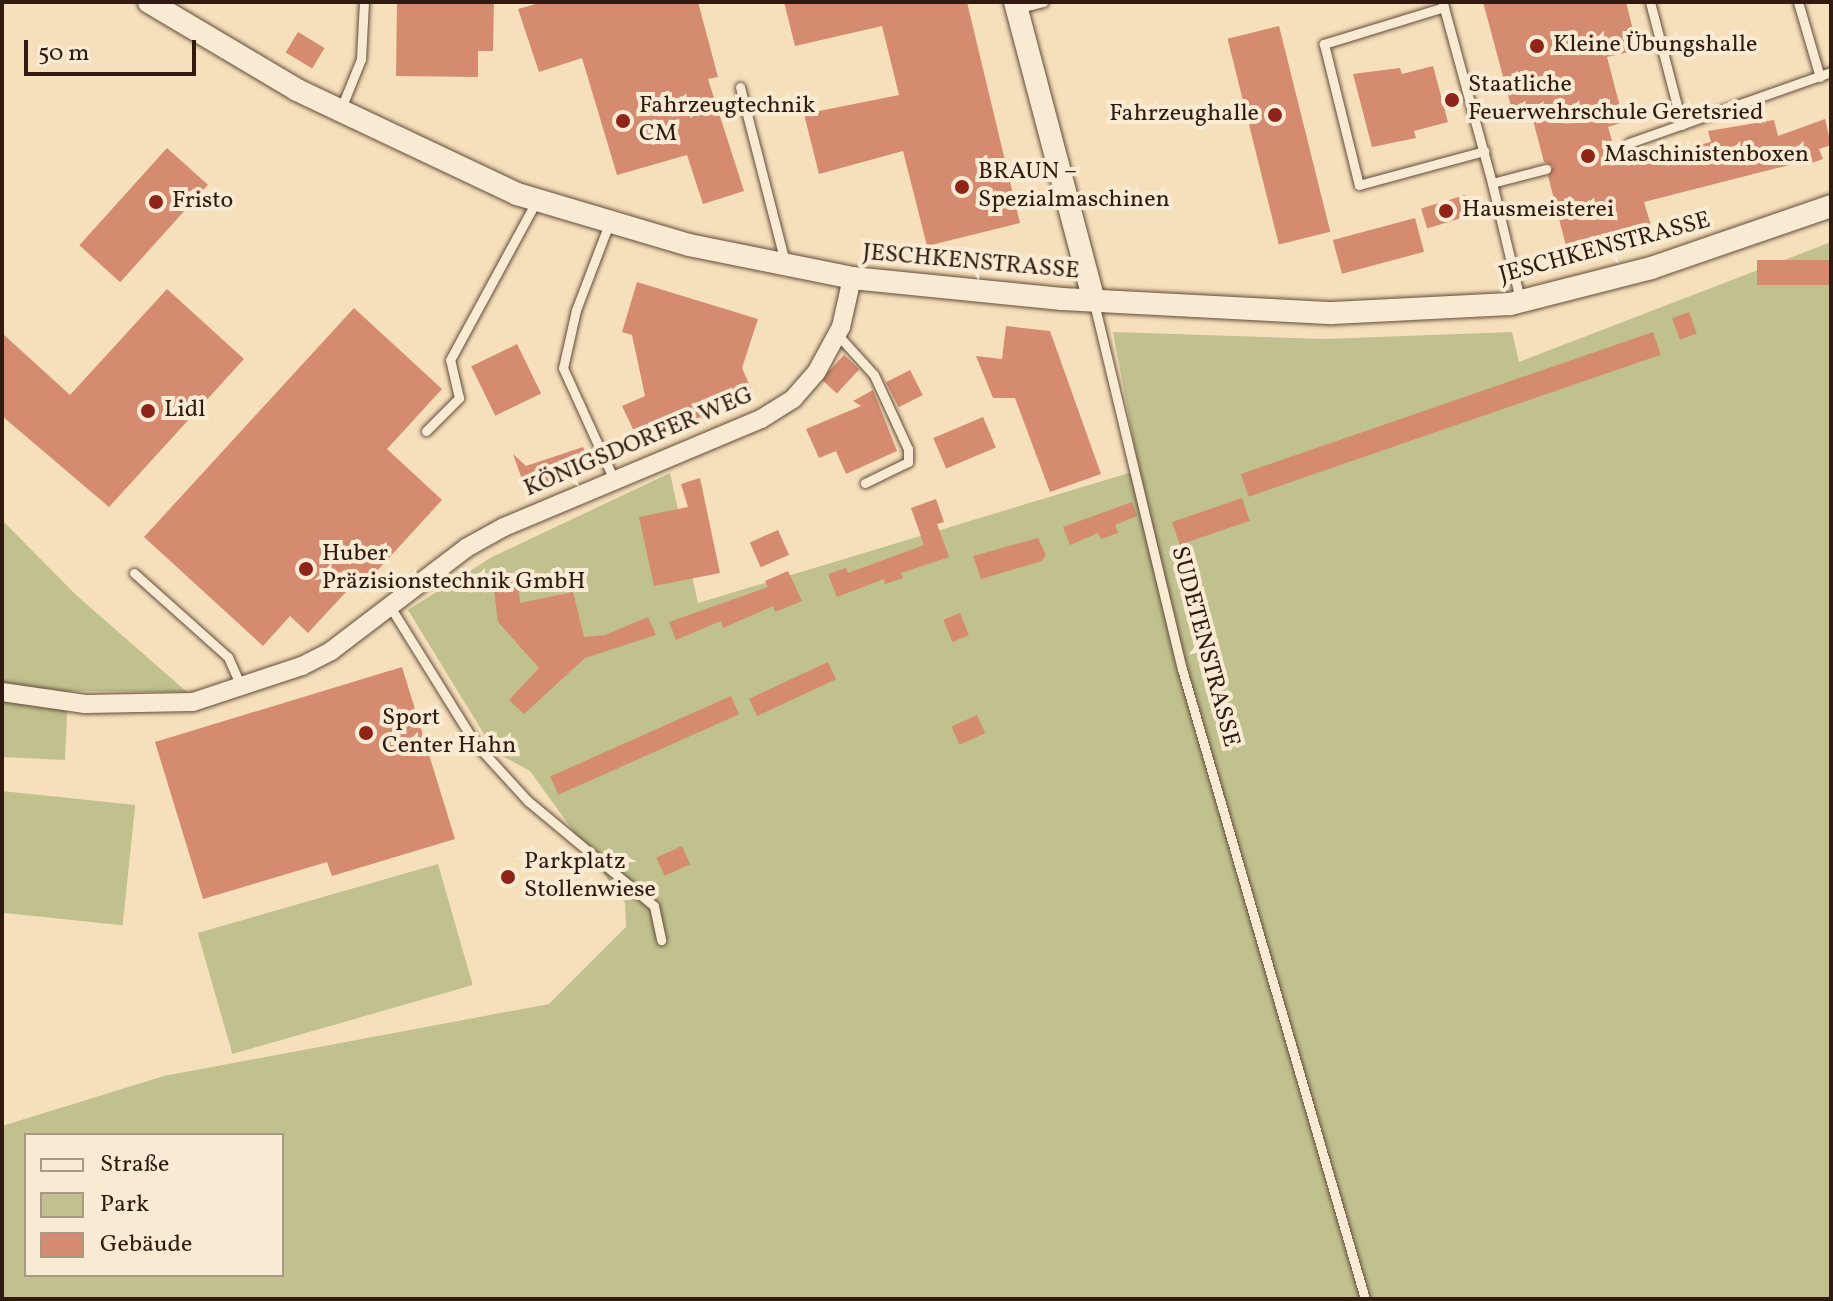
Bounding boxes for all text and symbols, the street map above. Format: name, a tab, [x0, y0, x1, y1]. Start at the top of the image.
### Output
scale bar	[28, 24, 200, 74]
place label: Kleine Übungshalle	[1553, 32, 1757, 60]
text: 50 m	[38, 37, 90, 71]
marker: Kleine Übungshalle	[1528, 37, 1546, 55]
place label: Staatliche Feuerwehrschule Geretsried	[1468, 72, 1764, 128]
marker: Staatliche Feuerwehrschule Geretsried	[1443, 91, 1461, 109]
place label: Fahrzeugtechnik CM	[639, 93, 815, 149]
place label: Fahrzeughalle	[1109, 101, 1259, 129]
marker: Fahrzeughalle	[1266, 106, 1284, 124]
marker: Fahrzeugtechnik CM	[614, 112, 632, 130]
place label: Maschinistenboxen	[1604, 142, 1809, 170]
marker: Maschinistenboxen	[1579, 147, 1597, 165]
place label: BRAUN – Spezialmaschinen	[978, 159, 1170, 215]
marker: BRAUN – Spezialmaschinen	[953, 178, 971, 196]
place label: Fristo	[172, 188, 233, 216]
marker: Fristo	[147, 193, 165, 211]
place label: Hausmeisterei	[1462, 197, 1614, 225]
marker: Hausmeisterei	[1437, 202, 1455, 220]
street label: JESCHKENSTRASSE	[1496, 207, 1714, 291]
street label: JESCHKENSTRASSE	[861, 239, 1081, 287]
street label: KÖNIGSDORFER WEG	[520, 382, 758, 504]
place label: Lidl	[164, 397, 205, 425]
marker: Lidl	[139, 402, 157, 420]
place label: Huber Präzisionstechnik GmbH	[322, 541, 585, 597]
street label: SUDETENSTRASSE	[1163, 544, 1245, 750]
marker: Huber Präzisionstechnik GmbH	[297, 560, 315, 578]
place label: Sport Center Hahn	[382, 705, 516, 761]
marker: Sport Center Hahn	[357, 724, 375, 742]
place label: Parkplatz Stollenwiese	[524, 849, 656, 905]
marker: Parkplatz Stollenwiese	[499, 868, 517, 886]
legend	[24, 1133, 284, 1277]
text: Straße	[100, 1148, 169, 1182]
text: Park	[100, 1188, 149, 1222]
text: Gebäude	[100, 1228, 192, 1262]

